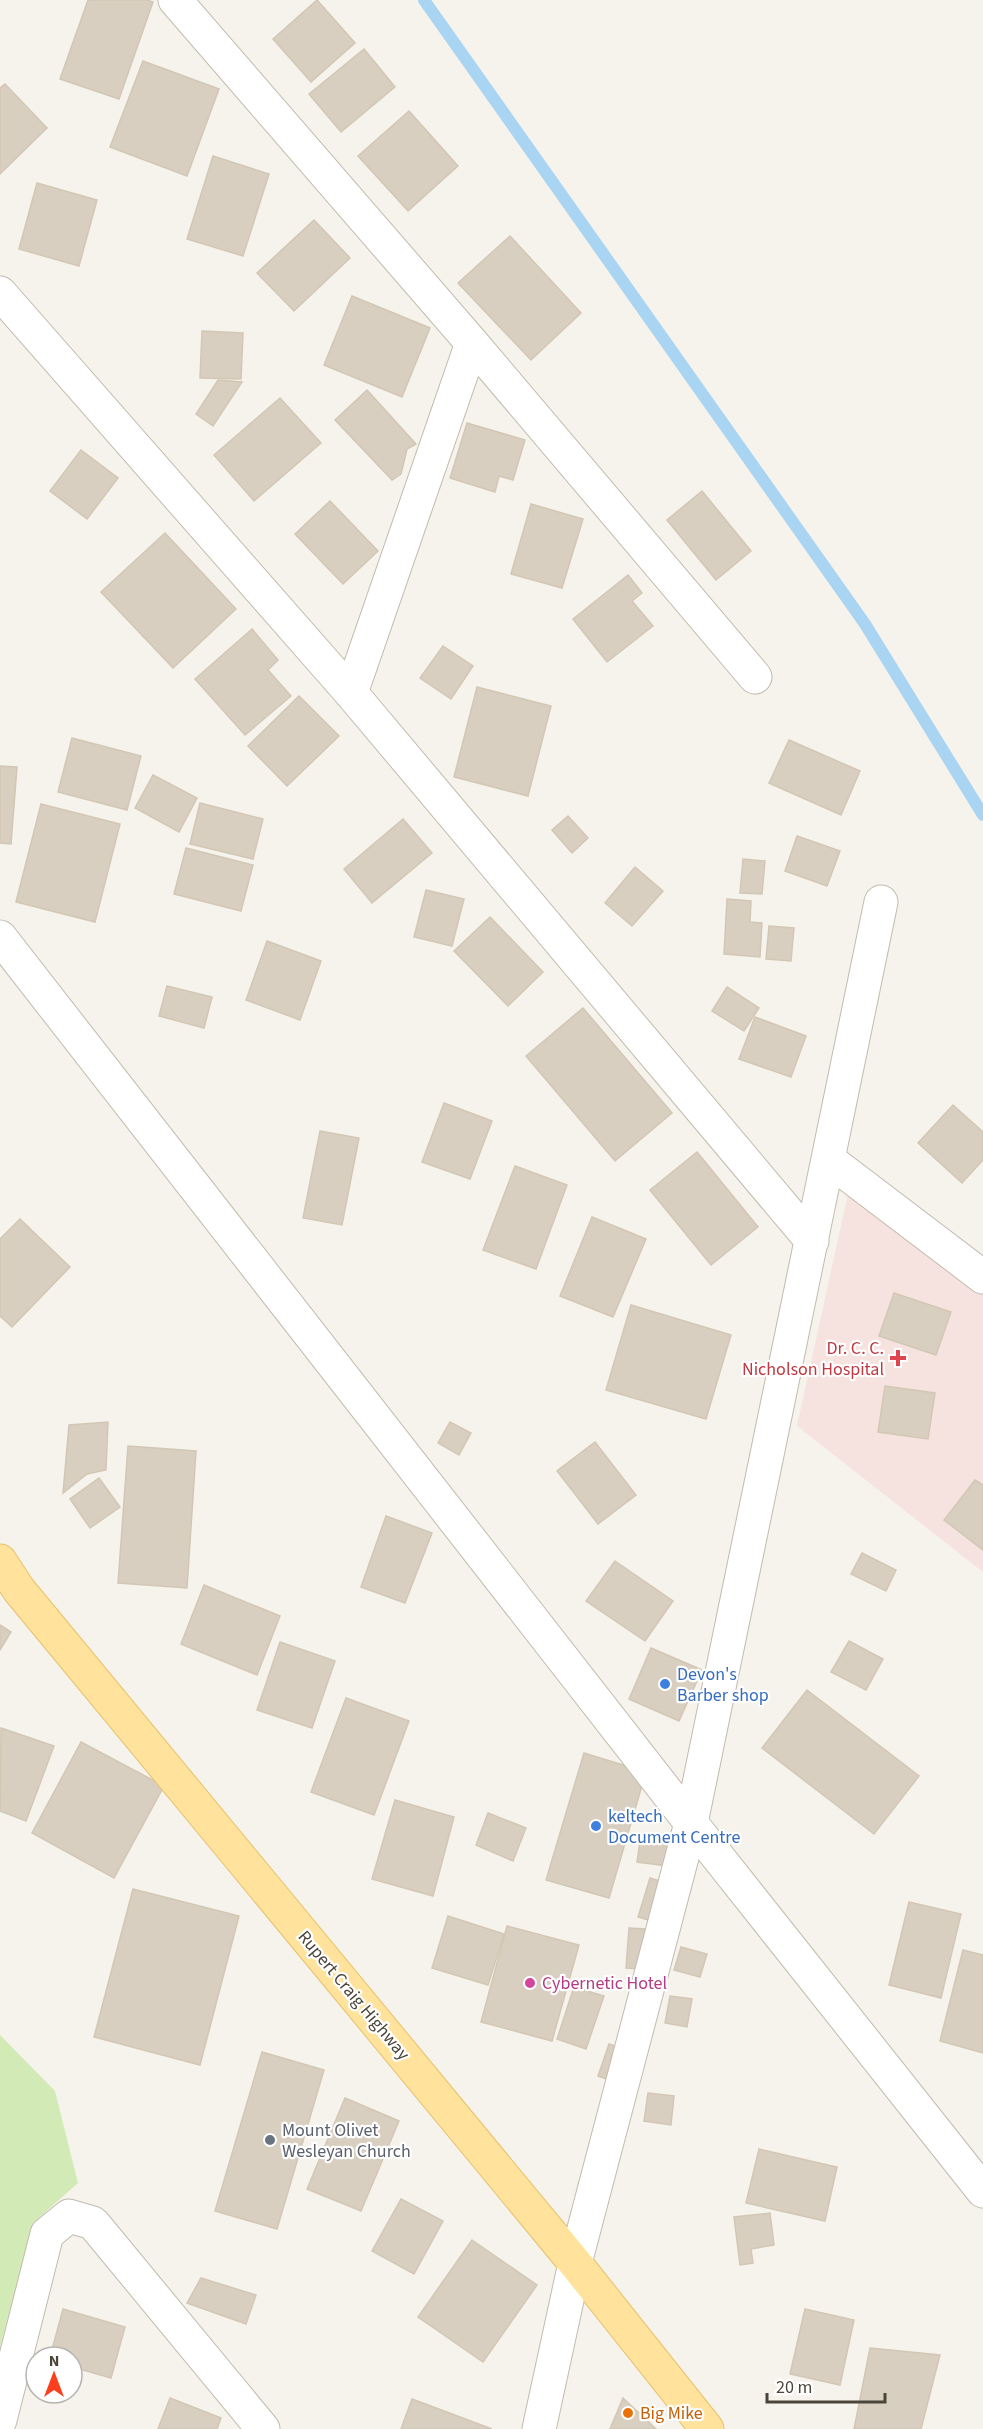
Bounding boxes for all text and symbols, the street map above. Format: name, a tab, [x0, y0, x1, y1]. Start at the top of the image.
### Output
place label: Dr. C. C. Nicholson Hospital	[742, 1336, 884, 1382]
marker: Dr. C. C. Nicholson Hospital	[889, 1349, 907, 1367]
place label: Devon's Barber shop	[677, 1662, 769, 1708]
marker: Devon's Barber shop	[658, 1677, 672, 1691]
place label: keltech Document Centre	[608, 1804, 740, 1850]
marker: keltech Document Centre	[589, 1819, 603, 1833]
street label: Rupert Craig Highway	[292, 1925, 416, 2066]
place label: Cybernetic Hotel	[542, 1971, 667, 1996]
marker: Cybernetic Hotel	[523, 1976, 537, 1990]
place label: Mount Olivet Wesleyan Church	[282, 2118, 411, 2164]
marker: Mount Olivet Wesleyan Church	[263, 2133, 277, 2147]
north arrow	[24, 2345, 84, 2405]
text: N	[49, 2350, 59, 2372]
scale bar	[767, 2366, 886, 2404]
text: 20 m	[776, 2375, 812, 2400]
place label: Big Mike	[640, 2401, 703, 2426]
marker: Big Mike	[621, 2406, 635, 2420]

